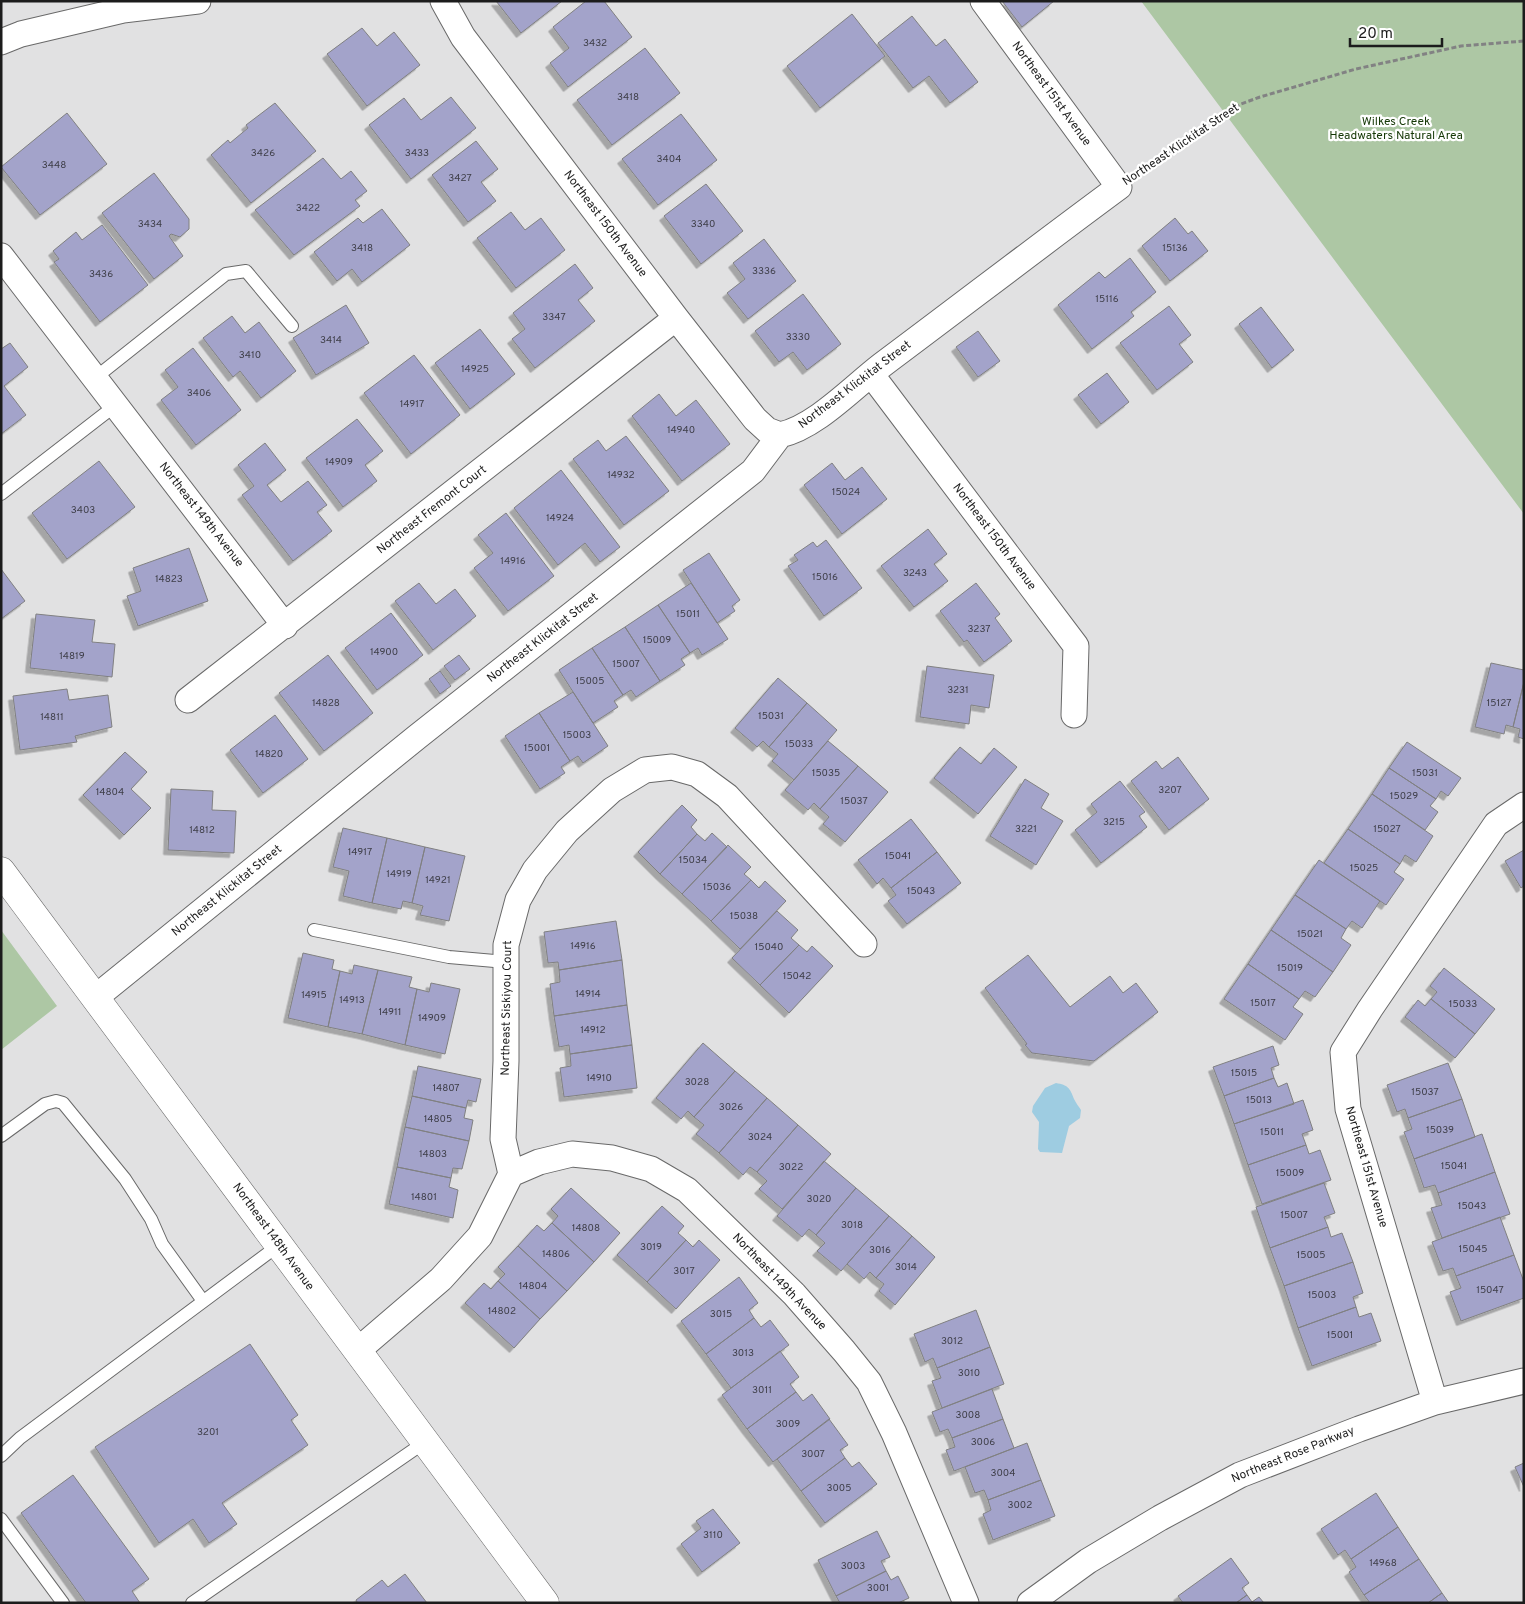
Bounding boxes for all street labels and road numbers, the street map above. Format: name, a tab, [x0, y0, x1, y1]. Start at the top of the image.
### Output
street label: Northeast 151st Avenue	[1008, 39, 1094, 149]
street label: Northeast Klickitat Street	[1120, 100, 1242, 190]
street label: Northeast 150th Avenue	[560, 167, 650, 281]
street label: Northeast Klickitat Street	[795, 337, 915, 433]
street label: Northeast 149th Avenue	[155, 459, 247, 571]
street label: Northeast Fremont Court	[374, 462, 490, 558]
street label: Northeast 150th Avenue	[949, 480, 1039, 594]
street label: Northeast Klickitat Street	[484, 589, 602, 687]
street label: Northeast Klickitat Street	[169, 842, 285, 940]
street label: Northeast Siskiyou Court	[498, 940, 516, 1076]
street label: Northeast 151st Avenue	[1341, 1104, 1391, 1230]
street label: Northeast 148th Avenue	[229, 1180, 317, 1294]
street label: Northeast 149th Avenue	[728, 1230, 830, 1334]
street label: Northeast Rose Parkway	[1229, 1423, 1357, 1487]

